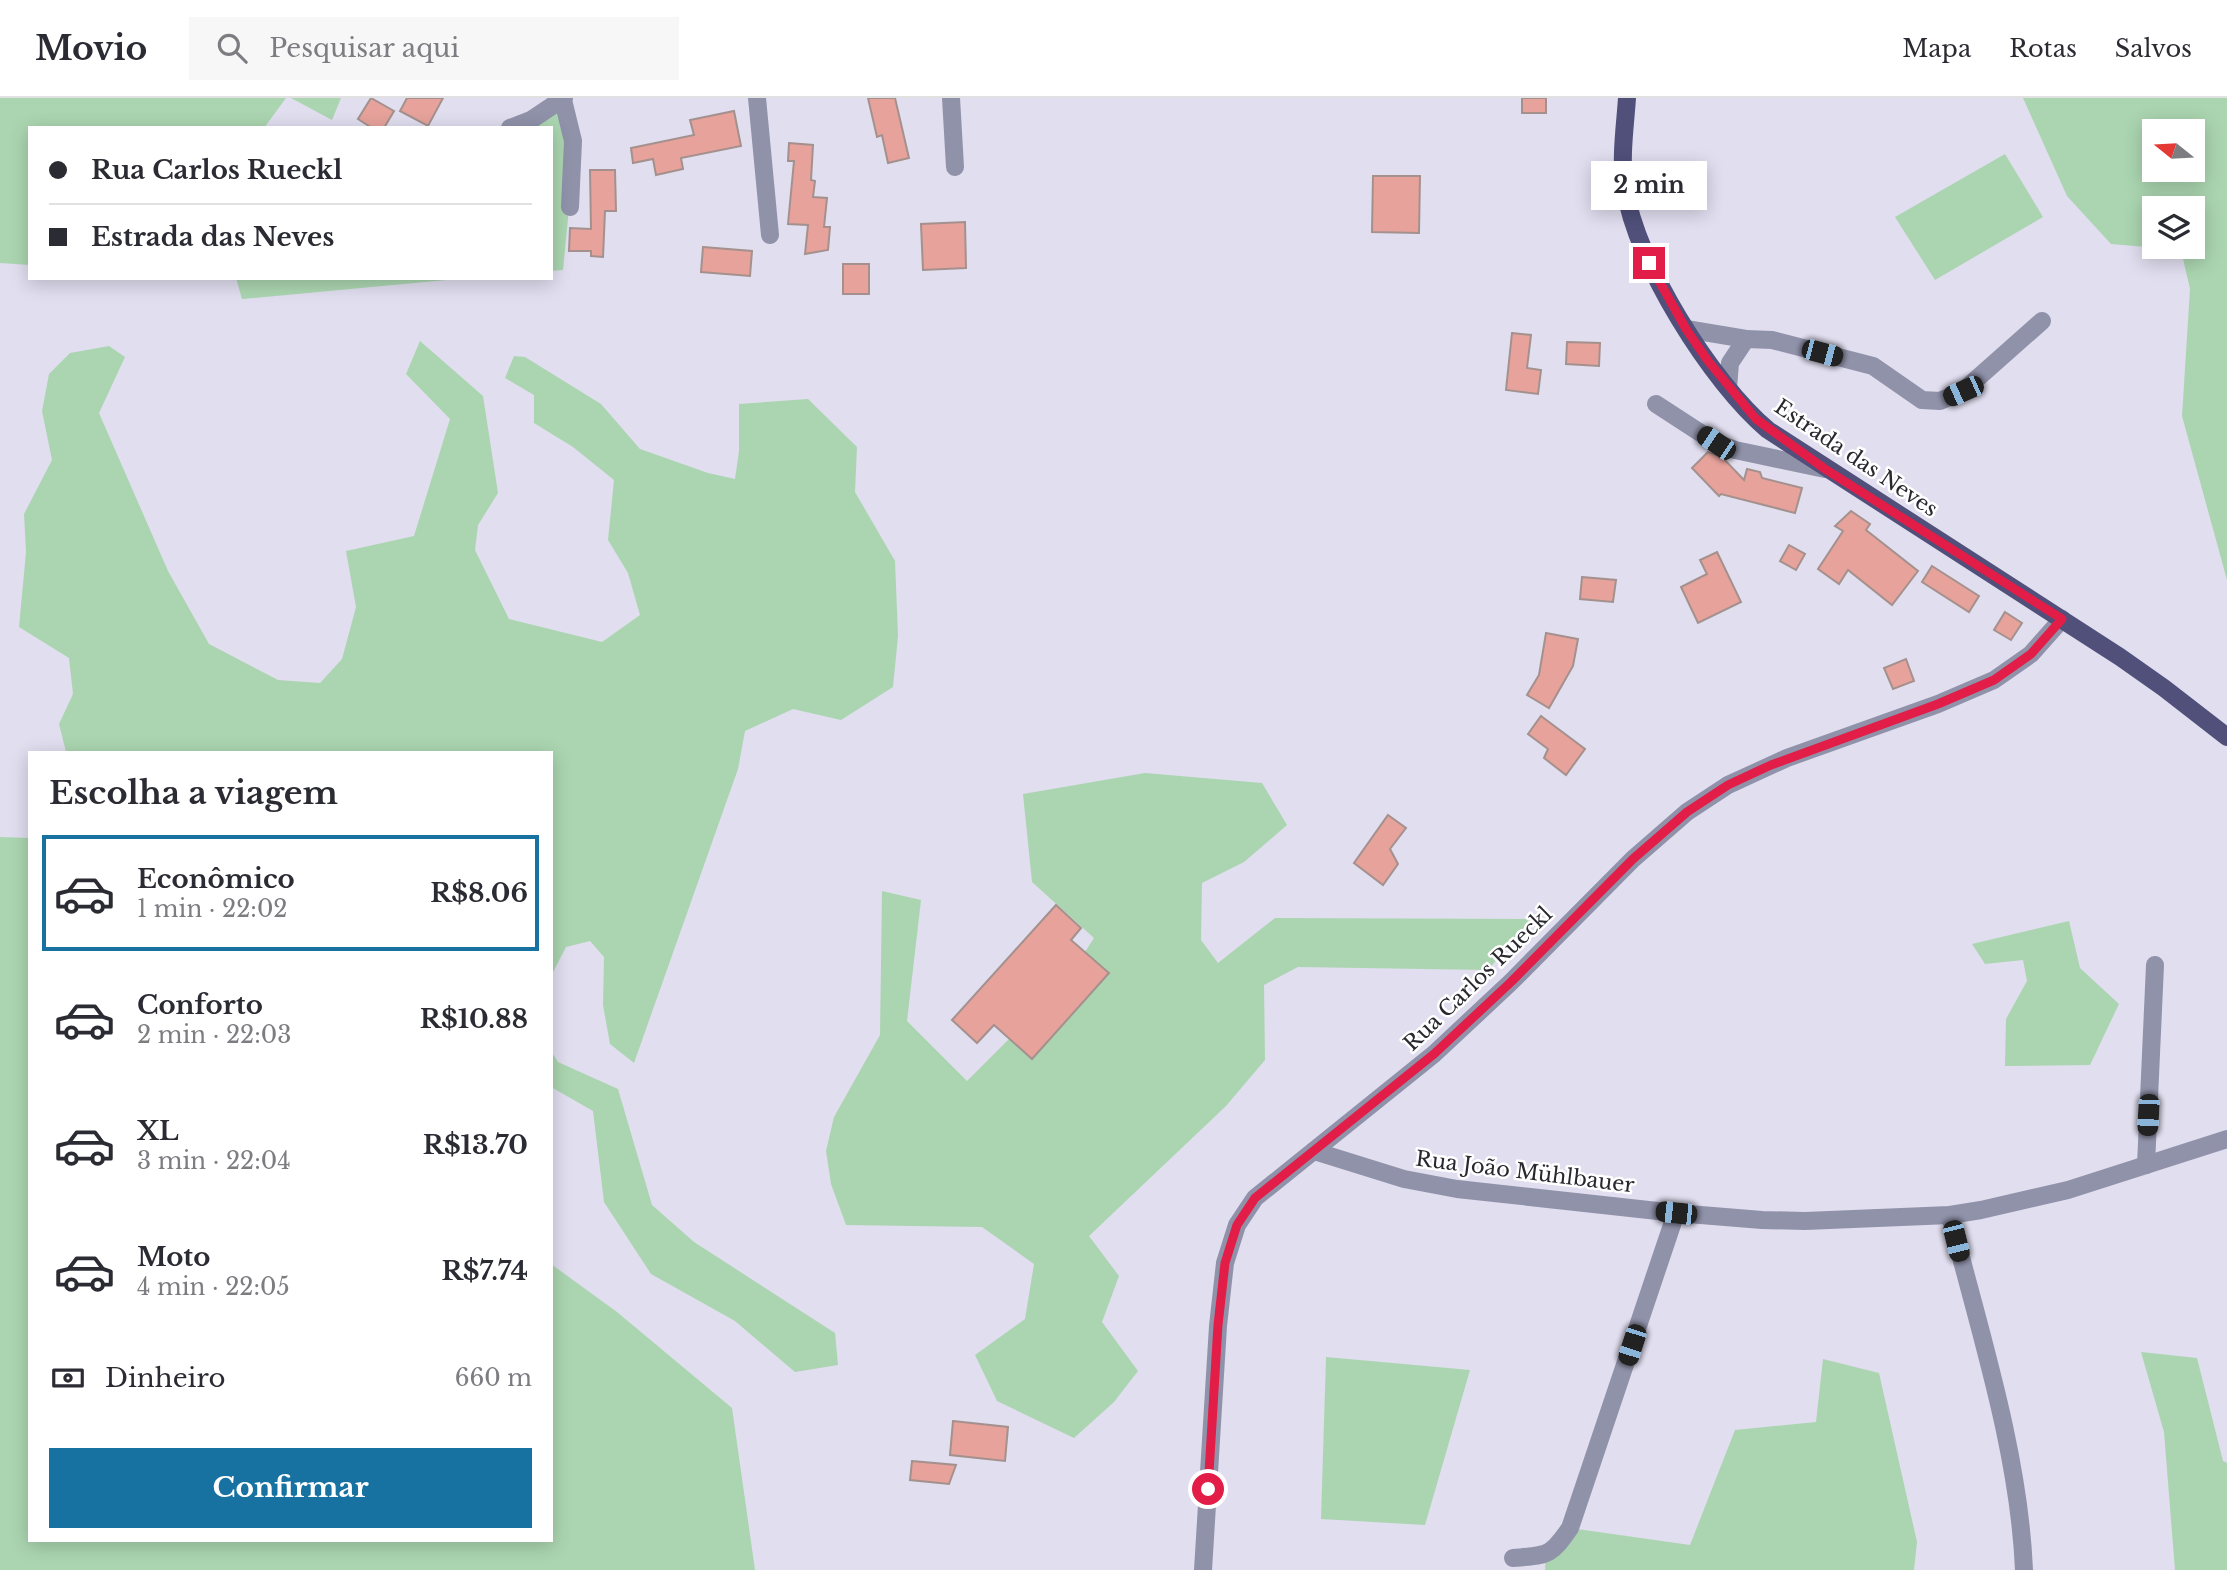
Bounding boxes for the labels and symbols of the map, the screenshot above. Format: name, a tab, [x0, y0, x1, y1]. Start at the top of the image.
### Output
north arrow	[2142, 119, 2205, 182]
callout: 2 min	[1591, 162, 1707, 211]
route end	[1633, 247, 1665, 279]
car	[1799, 337, 1846, 369]
car	[1940, 373, 1987, 409]
street label: Estrada das Neves	[1769, 394, 1943, 522]
car	[1693, 423, 1740, 463]
street label: Rua Carlos Rueckl	[1398, 901, 1558, 1057]
car	[2137, 1093, 2160, 1137]
street label: Rua João Mühlbauer	[1414, 1146, 1636, 1198]
car	[1655, 1200, 1698, 1226]
car	[1941, 1218, 1972, 1264]
car	[1616, 1322, 1649, 1368]
route start	[1192, 1473, 1224, 1505]

